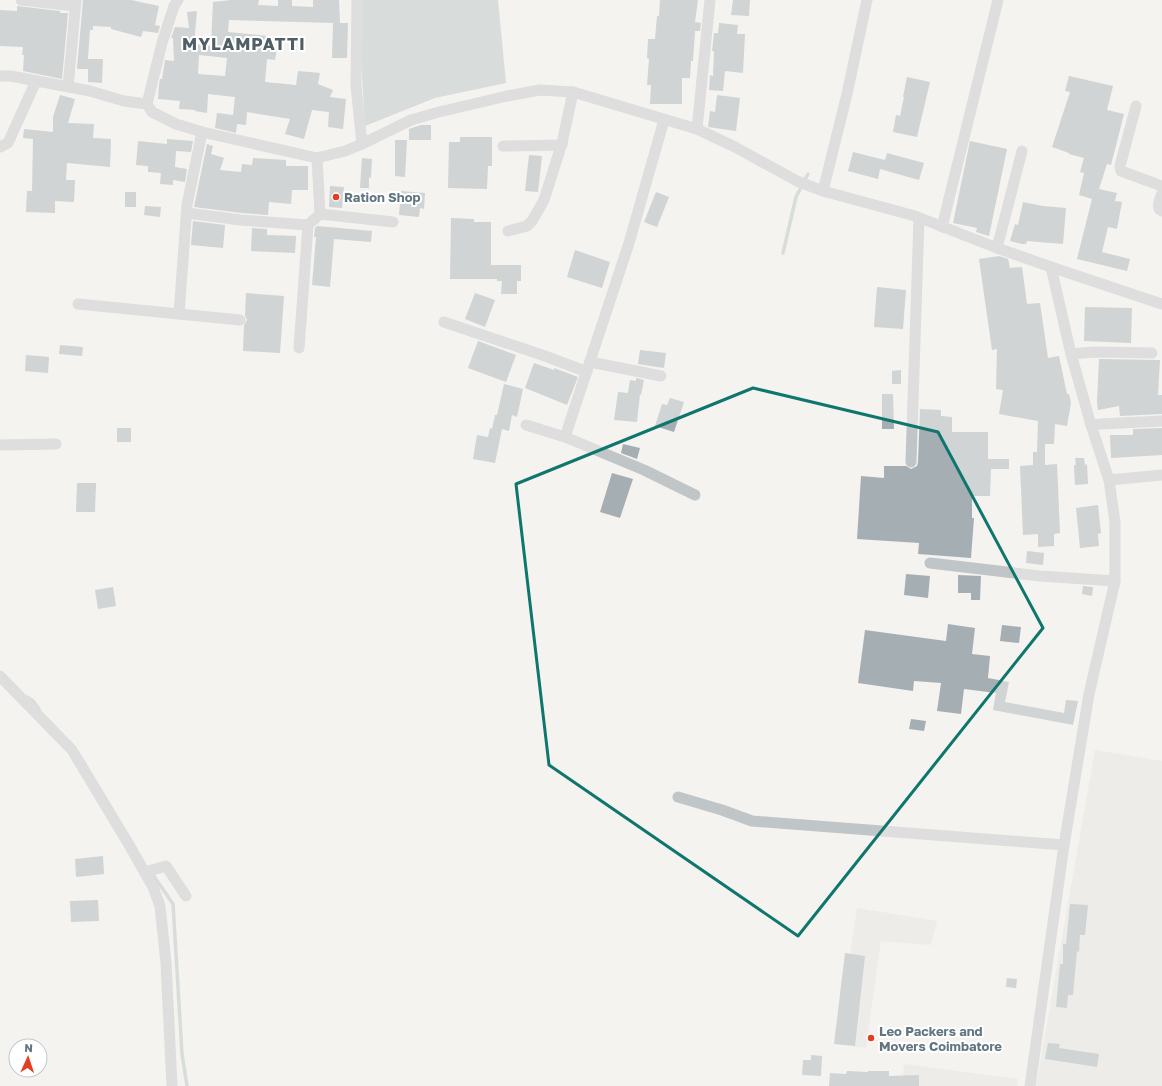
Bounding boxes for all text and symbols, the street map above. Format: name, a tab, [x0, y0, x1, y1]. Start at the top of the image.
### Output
district label: MYLAMPATTI	[182, 33, 306, 54]
place label: Ration Shop	[344, 189, 420, 205]
marker: Ration Shop	[331, 192, 341, 202]
place label: Leo Packers and Movers Coimbatore	[879, 1023, 1002, 1054]
marker: Leo Packers and Movers Coimbatore	[866, 1033, 876, 1043]
north arrow	[8, 1038, 48, 1078]
text: N	[24, 1041, 33, 1054]

